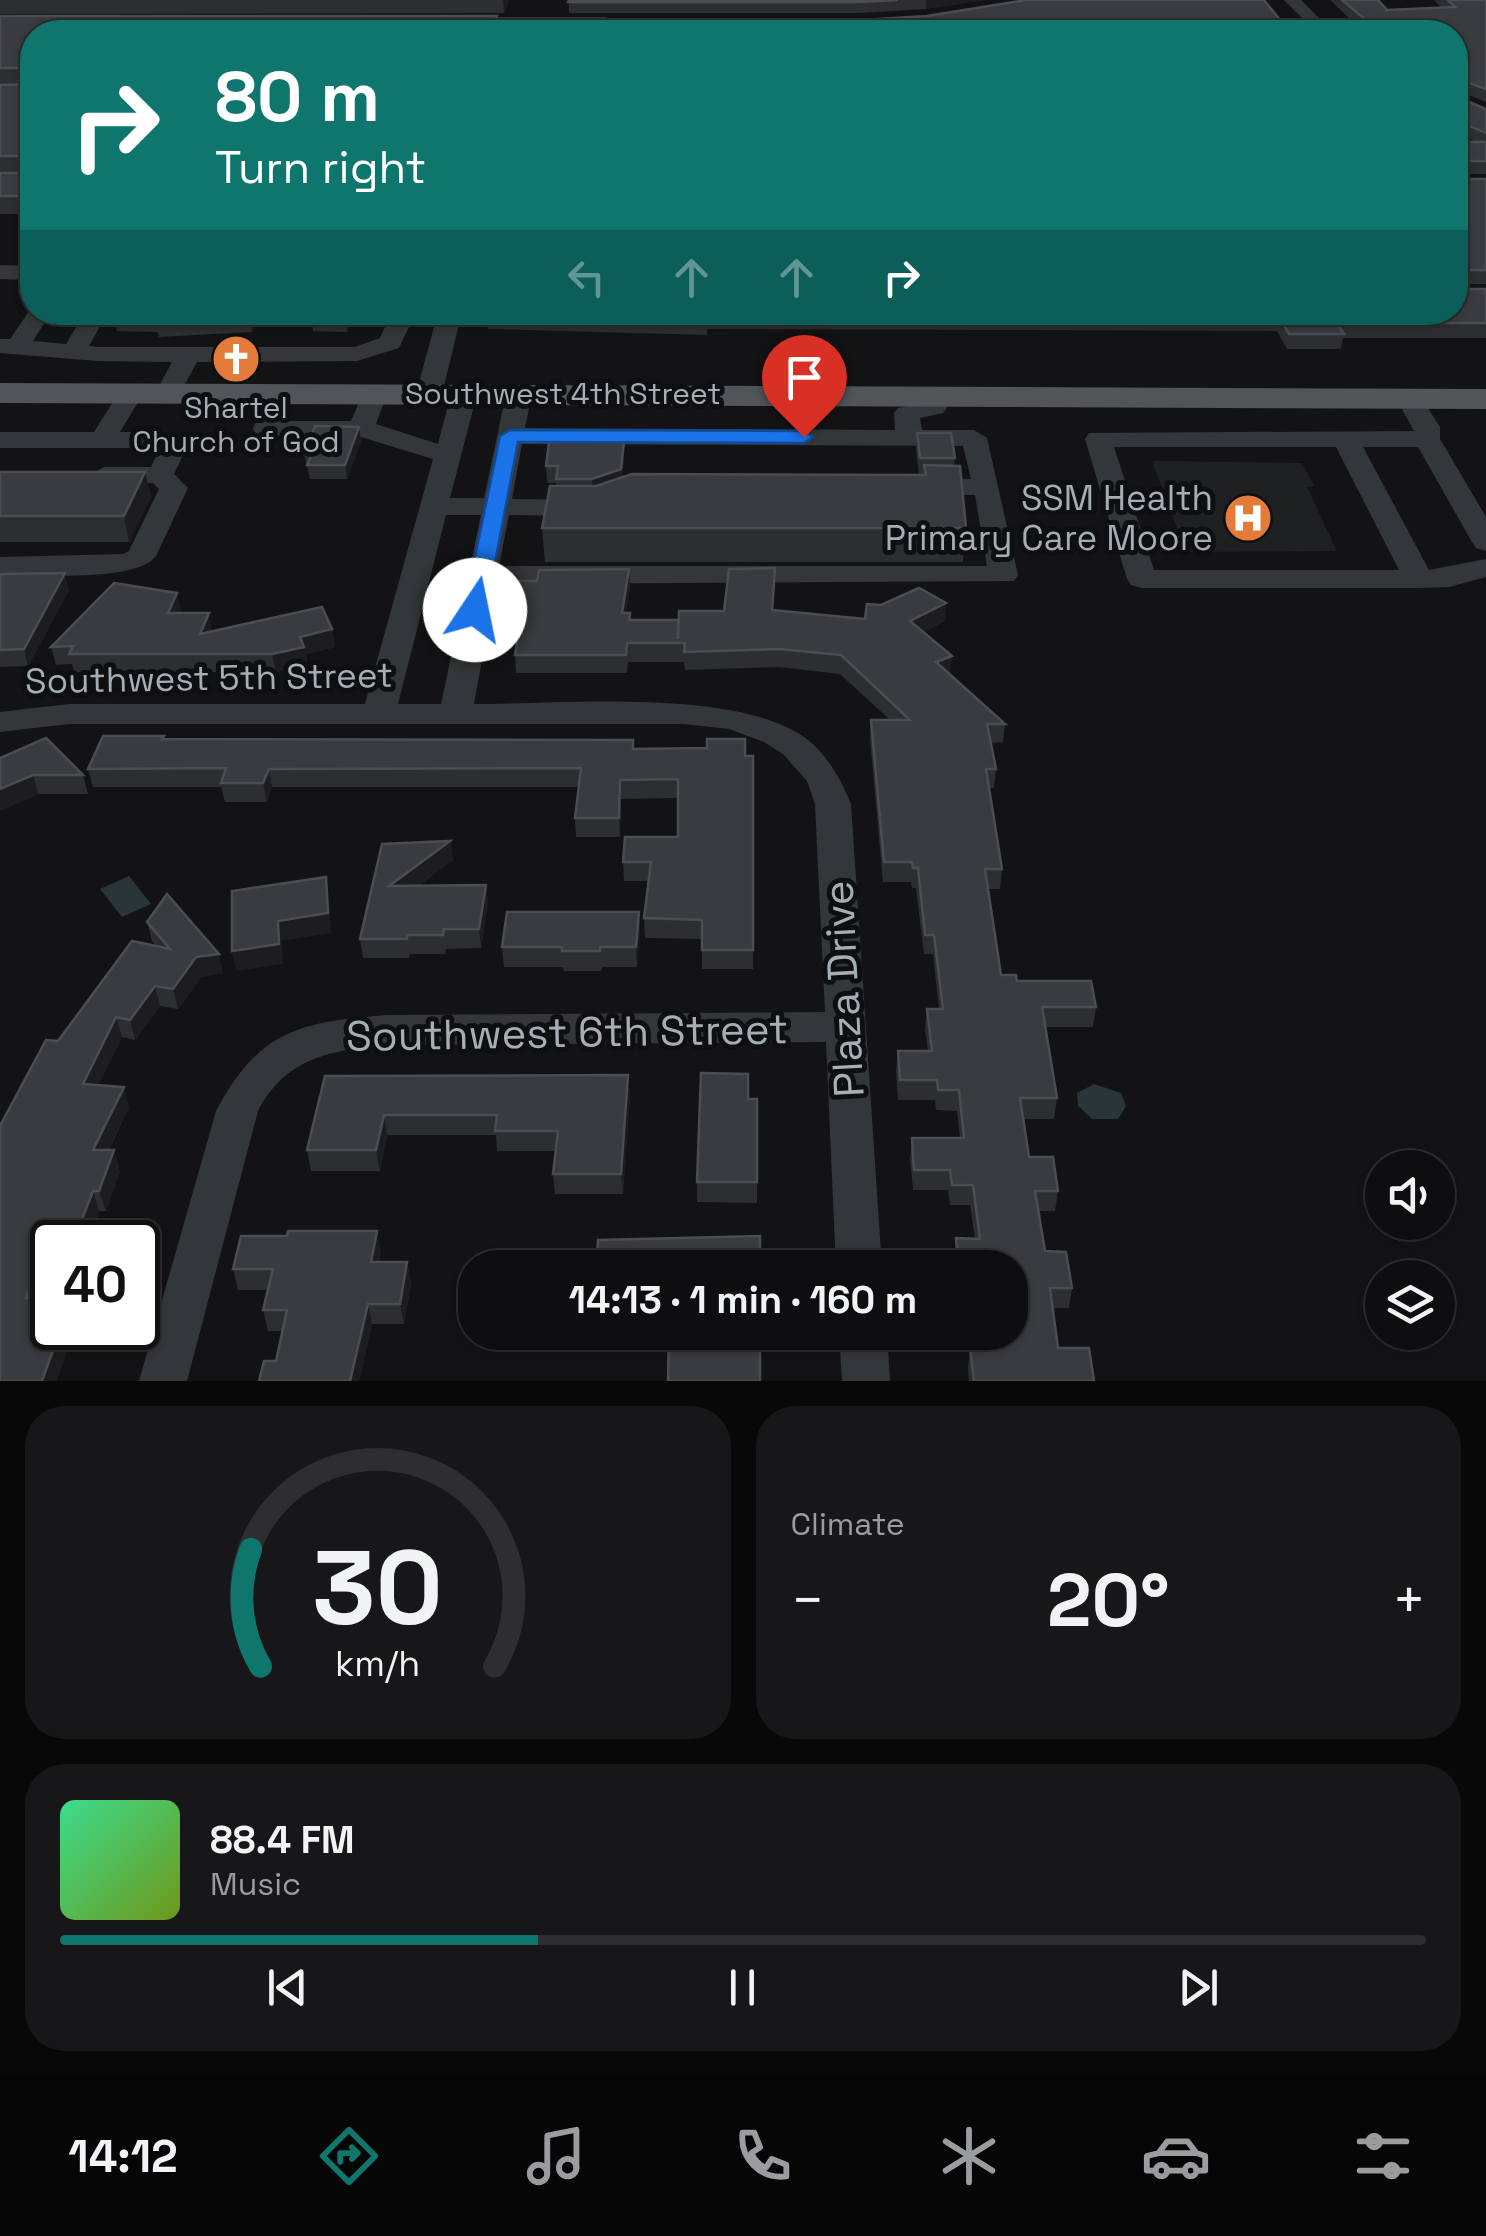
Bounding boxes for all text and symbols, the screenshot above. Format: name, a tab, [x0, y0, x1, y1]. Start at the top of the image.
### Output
text: 80 m	[215, 52, 380, 141]
icon: right	[50, 60, 180, 190]
text: Turn right	[215, 139, 426, 196]
icon: left	[559, 250, 614, 305]
icon: ahead	[664, 250, 719, 305]
icon: ahead	[769, 250, 824, 305]
icon: right	[874, 250, 929, 305]
church icon: Shartel Church of God	[210, 333, 262, 385]
pin	[762, 335, 847, 438]
icon: arrive	[777, 350, 832, 405]
street label: Southwest 4th Street	[405, 374, 721, 413]
place label: Shartel Church of God	[132, 388, 340, 461]
place label: SSM Health Primary Care Moore	[885, 476, 1213, 560]
hospital icon: SSM Health Primary Care Moore	[1222, 492, 1274, 544]
position arrow	[423, 558, 527, 662]
street label: Southwest 5th Street	[25, 653, 393, 703]
street label: Plaza Drive	[811, 879, 876, 1099]
street label: Southwest 6th Street	[346, 1002, 788, 1063]
map controls	[1365, 1150, 1455, 1350]
button: sound	[1365, 1150, 1455, 1240]
speed limit sign: 40	[30, 1220, 160, 1350]
button: layers	[1365, 1260, 1455, 1350]
text: 14:13 · 1 min · 160 m	[569, 1276, 917, 1324]
text: Climate	[791, 1504, 905, 1544]
text: 30	[312, 1522, 443, 1654]
text: 20°	[1047, 1552, 1170, 1648]
text: −	[791, 1565, 825, 1635]
text: +	[1392, 1565, 1426, 1635]
text: km/h	[335, 1641, 420, 1686]
text: 88.4 FM	[210, 1816, 355, 1864]
text: Music	[210, 1864, 301, 1904]
icon: previous	[260, 1960, 315, 2015]
icon: pause	[715, 1960, 770, 2015]
icon: next	[1171, 1960, 1226, 2015]
icon: directions	[314, 2121, 384, 2191]
icon: music	[521, 2121, 591, 2191]
icon: phone	[728, 2121, 798, 2191]
icon: climate	[934, 2121, 1004, 2191]
icon: car	[1141, 2121, 1211, 2191]
icon: filters	[1348, 2121, 1418, 2191]
text: 14:12	[68, 2128, 178, 2185]

